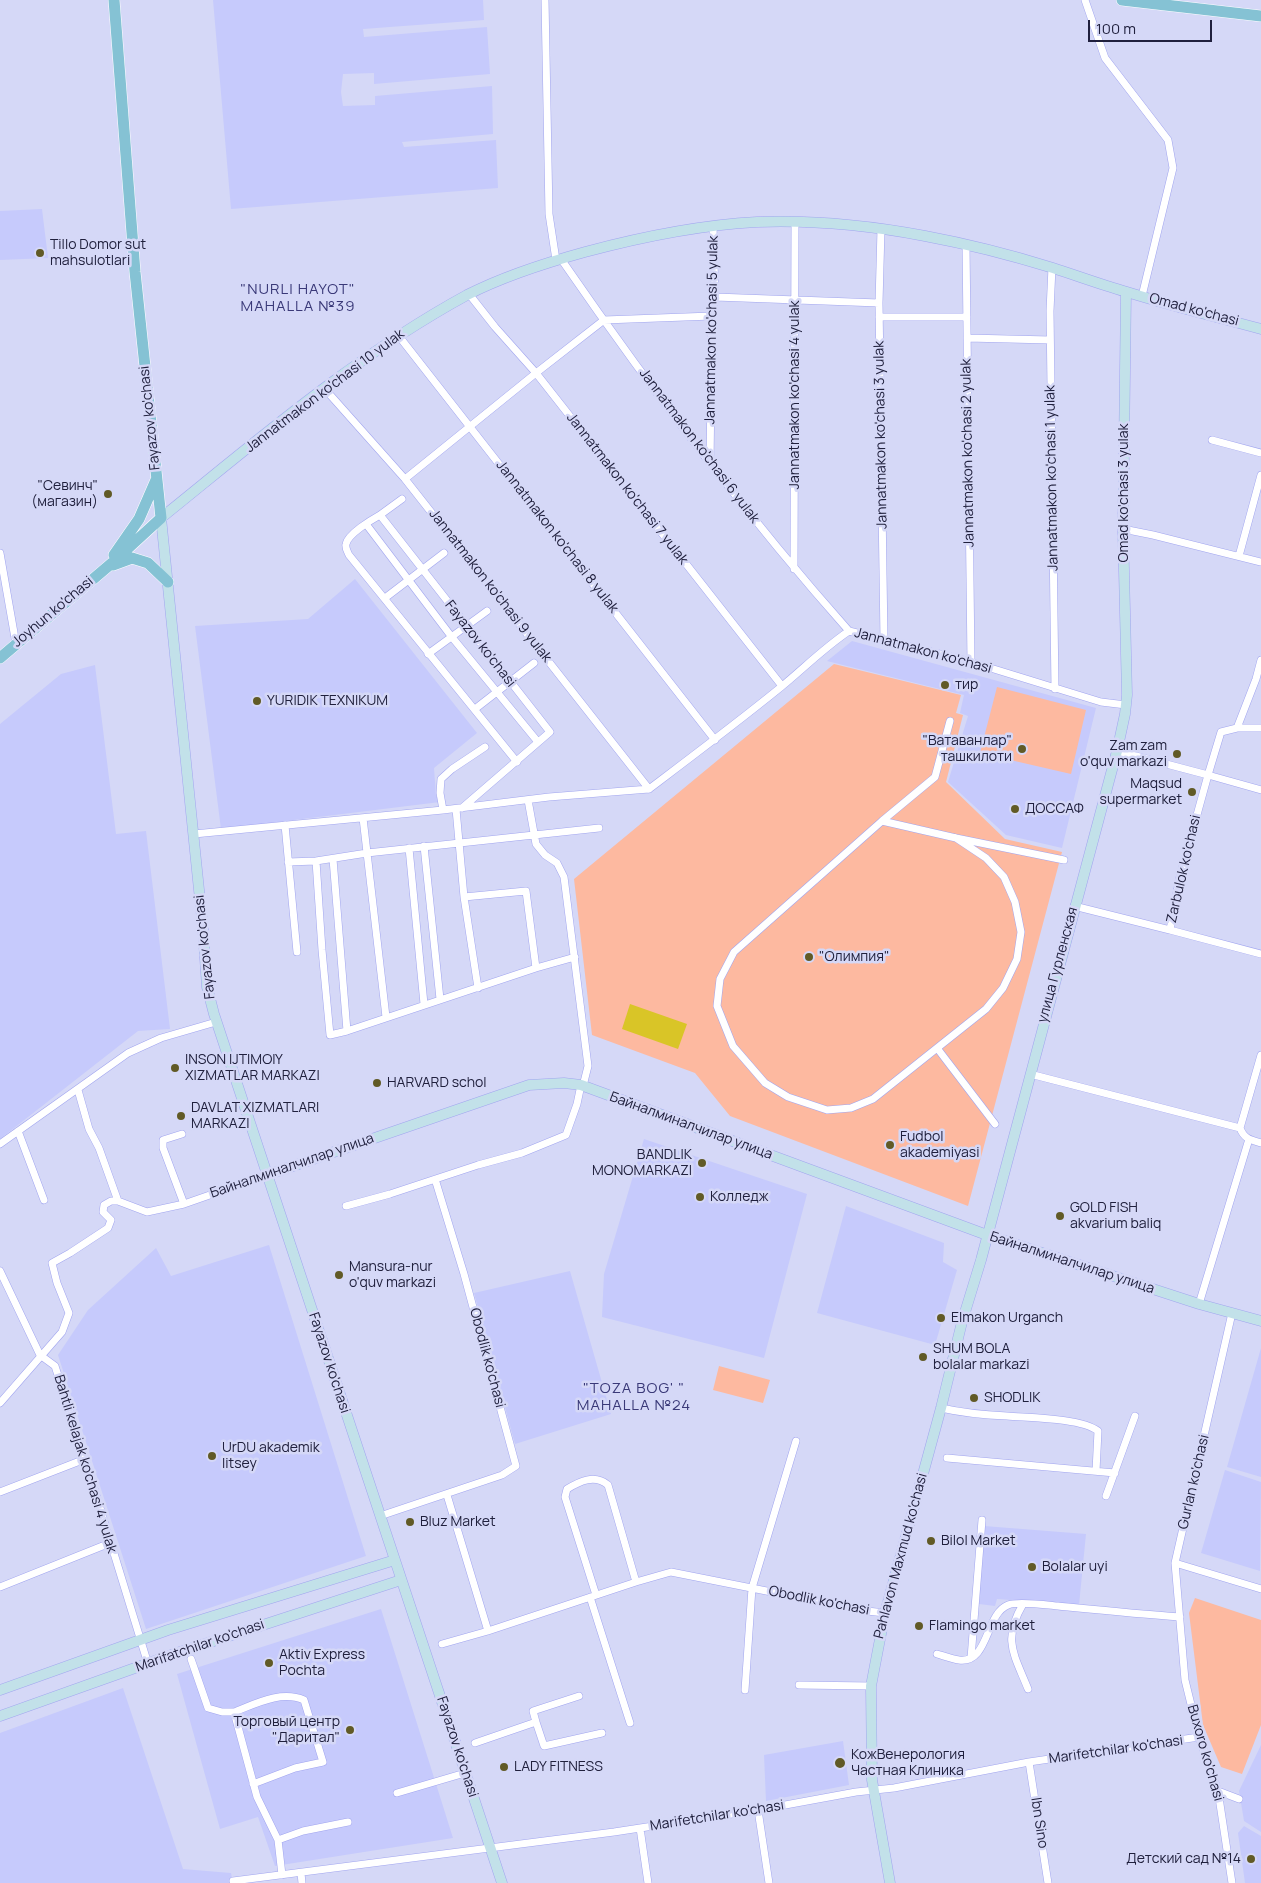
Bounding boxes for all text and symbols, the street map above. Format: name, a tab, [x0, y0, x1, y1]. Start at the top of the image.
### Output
scale bar	[1091, 10, 1215, 42]
text: 100 m	[1096, 18, 1136, 39]
street label: Jannatmakon ko'chasi 5 yulak	[702, 236, 722, 424]
place label: Tillo Domor sut mahsulotlari	[50, 237, 146, 270]
marker: Tillo Domor sut mahsulotlari	[34, 247, 46, 259]
district label: "NURLI HAYOT" MAHALLA №39	[239, 281, 357, 316]
street label: Omad ko'chasi	[1147, 290, 1241, 330]
street label: Jannatmakon ko'chasi 4 yulak	[787, 301, 803, 489]
street label: Jannatmakon ko'chasi 10 yulak	[242, 326, 408, 456]
street label: Jannatmakon ko'chasi 3 yulak	[871, 341, 891, 529]
street label: Jannatmakon ko'chasi 2 yulak	[958, 359, 978, 547]
street label: Fayazov ko'chasi	[136, 365, 164, 471]
street label: Jannatmakon ko'chasi 6 yulak	[635, 365, 763, 527]
street label: Jannatmakon ko'chasi 1 yulak	[1042, 385, 1062, 571]
street label: Jannatmakon ko'chasi 7 yulak	[563, 410, 691, 568]
street label: Omad ko'chasi 3 yulak	[1116, 423, 1132, 563]
street label: Jannatmakon ko'chasi 8 yulak	[492, 457, 622, 617]
place label: "Севинч" (магазин)	[31, 478, 98, 511]
marker: "Севинч" (магазин)	[102, 488, 114, 500]
street label: Jannatmakon ko'chasi 9 yulak	[425, 506, 555, 666]
street label: Joyhun ko'chasi	[9, 573, 97, 651]
street label: Fayazov ko'chasi	[441, 597, 519, 691]
street label: Jannatmakon ko'chasi	[853, 625, 993, 677]
place label: тир	[955, 677, 978, 693]
marker: тир	[939, 679, 951, 691]
place label: YURIDIK TEXNIKUM	[267, 693, 388, 709]
marker: YURIDIK TEXNIKUM	[251, 695, 263, 707]
place label: "Ватаванлар" ташкилоти	[922, 733, 1012, 766]
place label: Zam zam o'quv markazi	[1080, 738, 1167, 770]
marker: "Ватаванлар" ташкилоти	[1016, 743, 1028, 755]
marker: Zam zam o'quv markazi	[1171, 748, 1183, 760]
place label: Maqsud supermarket	[1100, 776, 1182, 809]
marker: Maqsud supermarket	[1186, 786, 1198, 798]
place label: ДОССАФ	[1025, 801, 1084, 817]
marker: ДОССАФ	[1009, 803, 1021, 815]
street label: Zarbulok ko'chasi	[1163, 813, 1205, 925]
street label: Fayazov ko'chasi	[191, 894, 219, 1000]
street label: улица Гурленская	[1034, 905, 1082, 1025]
place label: "Олимпия"	[819, 949, 889, 965]
marker: "Олимпия"	[803, 951, 815, 963]
place label: INSON IJTIMOIY XIZMATLAR MARKAZI	[185, 1052, 320, 1084]
marker: INSON IJTIMOIY XIZMATLAR MARKAZI	[169, 1062, 181, 1074]
place label: HARVARD schol	[387, 1075, 487, 1091]
marker: HARVARD schol	[371, 1077, 383, 1089]
street label: Байналминалчилар улица	[607, 1089, 775, 1163]
place label: DAVLAT XIZMATLARI MARKAZI	[191, 1100, 319, 1132]
marker: DAVLAT XIZMATLARI MARKAZI	[175, 1110, 187, 1122]
place label: Fudbol akademiyasi	[900, 1129, 979, 1162]
street label: Байналминалчилар улица	[208, 1130, 376, 1202]
marker: Fudbol akademiyasi	[884, 1139, 896, 1151]
place label: BANDLIK MONOMARKAZI	[592, 1147, 692, 1180]
marker: BANDLIK MONOMARKAZI	[696, 1157, 708, 1169]
place label: Колледж	[710, 1189, 768, 1205]
marker: Колледж	[694, 1191, 706, 1203]
place label: GOLD FISH akvarium baliq	[1070, 1200, 1161, 1232]
marker: GOLD FISH akvarium baliq	[1054, 1210, 1066, 1222]
street label: Байналминалчилар улица	[988, 1228, 1156, 1298]
place label: Mansura-nur o'quv markazi	[349, 1259, 436, 1292]
marker: Mansura-nur o'quv markazi	[333, 1269, 345, 1281]
street label: Obodlik ko'chasi	[466, 1306, 508, 1410]
place label: Elmakon Urganch	[951, 1310, 1063, 1326]
street label: Fayazov ko'chasi	[305, 1311, 353, 1415]
marker: Elmakon Urganch	[935, 1312, 947, 1324]
place label: SHUM BOLA bolalar markazi	[933, 1341, 1030, 1374]
marker: SHUM BOLA bolalar markazi	[917, 1351, 929, 1363]
street label: Bahtli kelajak ko'chasi 4 yulak	[50, 1373, 120, 1555]
district label: "TOZA BOG' " MAHALLA №24	[575, 1380, 693, 1415]
place label: SHODLIK	[984, 1390, 1040, 1406]
marker: SHODLIK	[968, 1392, 980, 1404]
street label: Gurlan ko'chasi	[1175, 1433, 1213, 1531]
place label: UrDU akademik litsey	[222, 1440, 320, 1472]
marker: UrDU akademik litsey	[206, 1450, 218, 1462]
street label: Pahlavon Maxmud ko'chasi	[871, 1471, 931, 1641]
place label: Bluz Market	[420, 1514, 496, 1530]
marker: Bluz Market	[404, 1516, 416, 1528]
place label: Bilol Market	[941, 1533, 1016, 1549]
marker: Bilol Market	[925, 1535, 937, 1547]
place label: Bolalar uyi	[1042, 1559, 1108, 1575]
marker: Bolalar uyi	[1026, 1561, 1038, 1573]
street label: Obodlik ko'chasi	[767, 1583, 871, 1619]
street label: Marifatchilar ko'chasi	[133, 1616, 267, 1676]
place label: Flamingo market	[929, 1618, 1035, 1634]
marker: Flamingo market	[913, 1620, 925, 1632]
place label: Aktiv Express Pochta	[279, 1647, 365, 1680]
marker: Aktiv Express Pochta	[263, 1657, 275, 1669]
street label: Fayazov ko'chasi	[433, 1695, 481, 1799]
street label: Buxoro ko'chasi	[1183, 1703, 1227, 1803]
place label: Торговый центр "Даритал"	[233, 1714, 340, 1746]
marker: Торговый центр "Даритал"	[344, 1724, 356, 1736]
street label: Marifetchilar ko'chasi	[1048, 1732, 1184, 1768]
place label: КожВенерология Частная Клиника	[851, 1747, 965, 1780]
marker: КожВенерология Частная Клиника	[833, 1756, 847, 1770]
place label: LADY FITNESS	[514, 1759, 603, 1775]
marker: LADY FITNESS	[498, 1761, 510, 1773]
street label: Ibn Sino	[1027, 1796, 1051, 1850]
street label: Marifetchilar ko'chasi	[649, 1797, 785, 1835]
place label: Детский сад №14	[1126, 1851, 1241, 1867]
marker: Детский сад №14	[1245, 1853, 1257, 1865]

